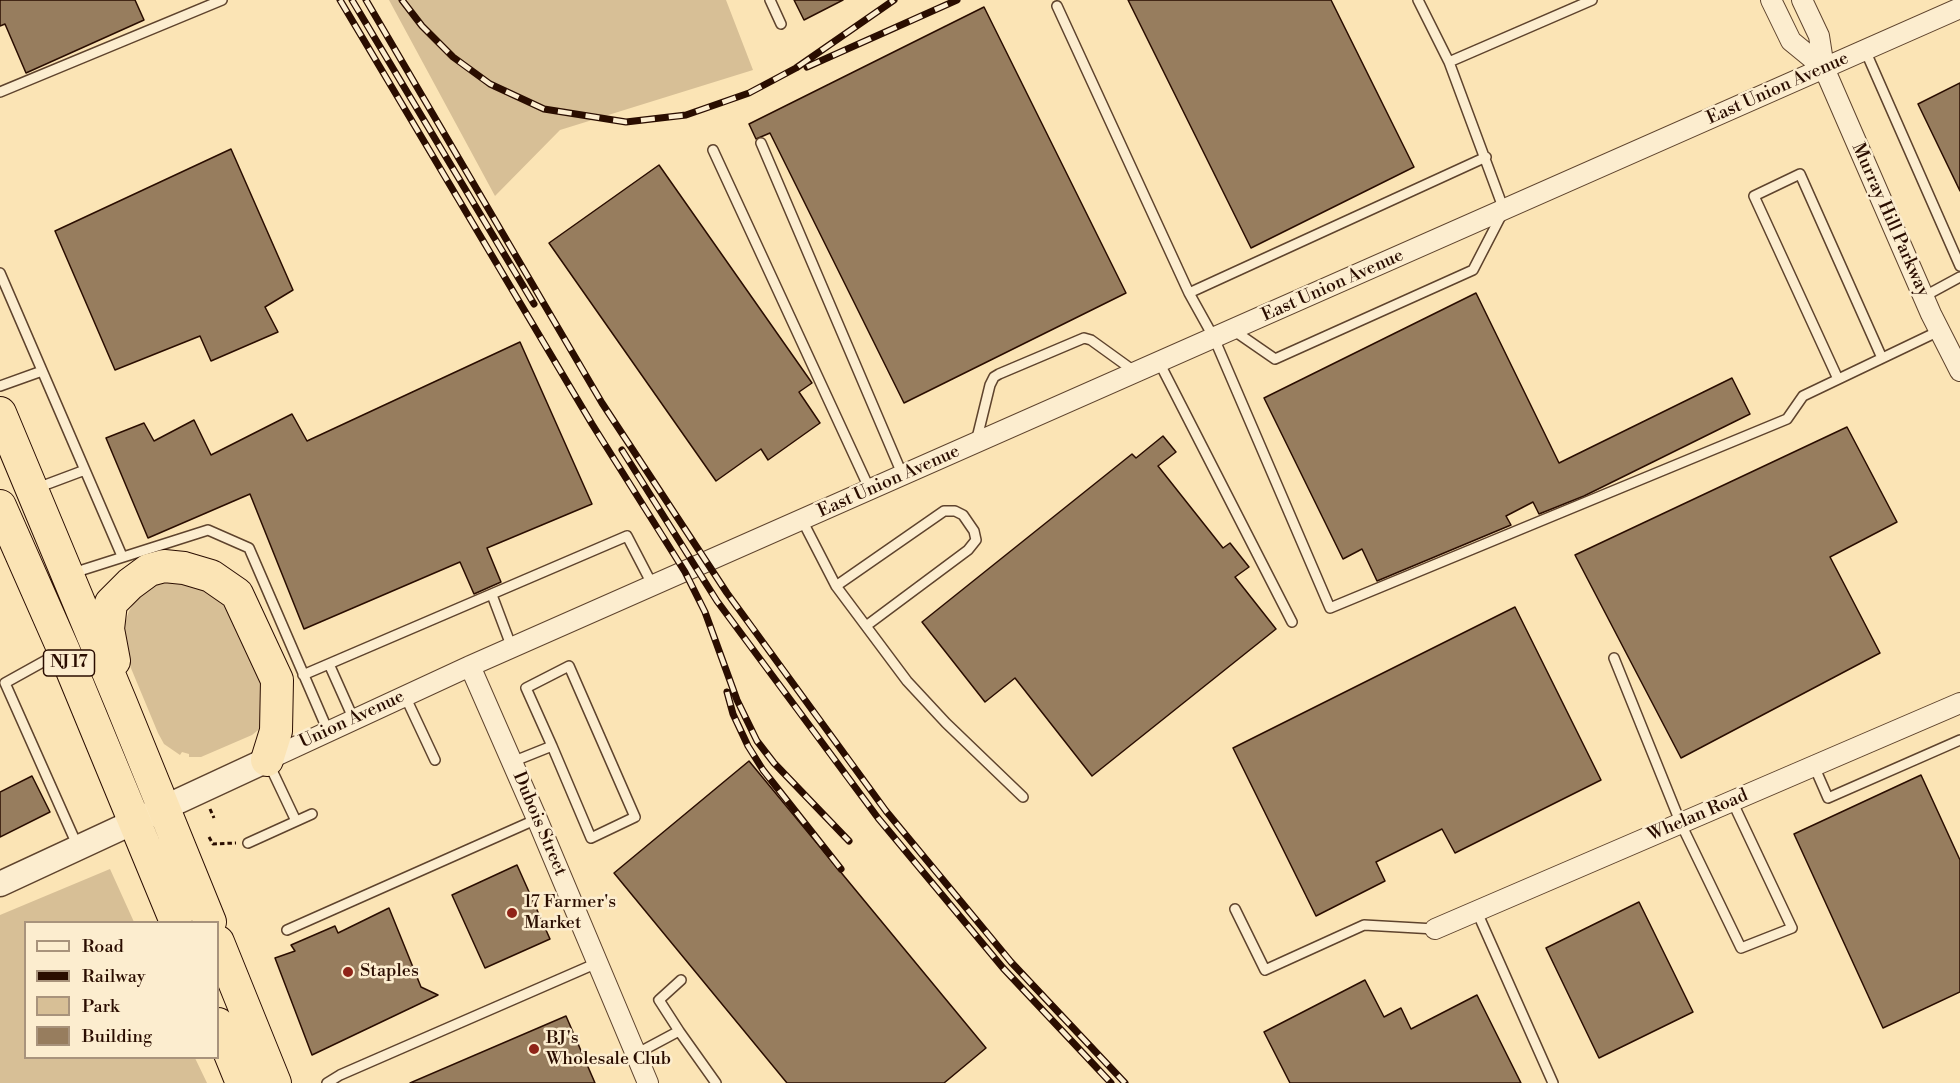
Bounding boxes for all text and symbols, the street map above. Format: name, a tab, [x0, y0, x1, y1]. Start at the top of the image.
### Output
street label: East Union Avenue	[1704, 48, 1852, 130]
street label: Murray Hill Parkway	[1846, 140, 1934, 300]
street label: East Union Avenue	[1259, 245, 1407, 327]
street label: East Union Avenue	[815, 441, 963, 523]
road number: NJ 17	[44, 650, 94, 676]
street label: Union Avenue	[296, 686, 408, 754]
street label: Dubois Street	[507, 769, 571, 879]
street label: Whelan Road	[1645, 785, 1751, 847]
place label: 17 Farmer's Market	[524, 892, 616, 934]
marker: 17 Farmer's Market	[505, 906, 519, 920]
legend	[24, 921, 219, 1059]
text: Road	[82, 935, 124, 958]
place label: Staples	[360, 961, 419, 983]
text: Railway	[82, 965, 145, 988]
marker: Staples	[341, 965, 355, 979]
text: Park	[82, 995, 119, 1018]
text: Building	[82, 1025, 152, 1048]
place label: BJ's Wholesale Club	[546, 1028, 671, 1070]
marker: BJ's Wholesale Club	[527, 1042, 541, 1056]

